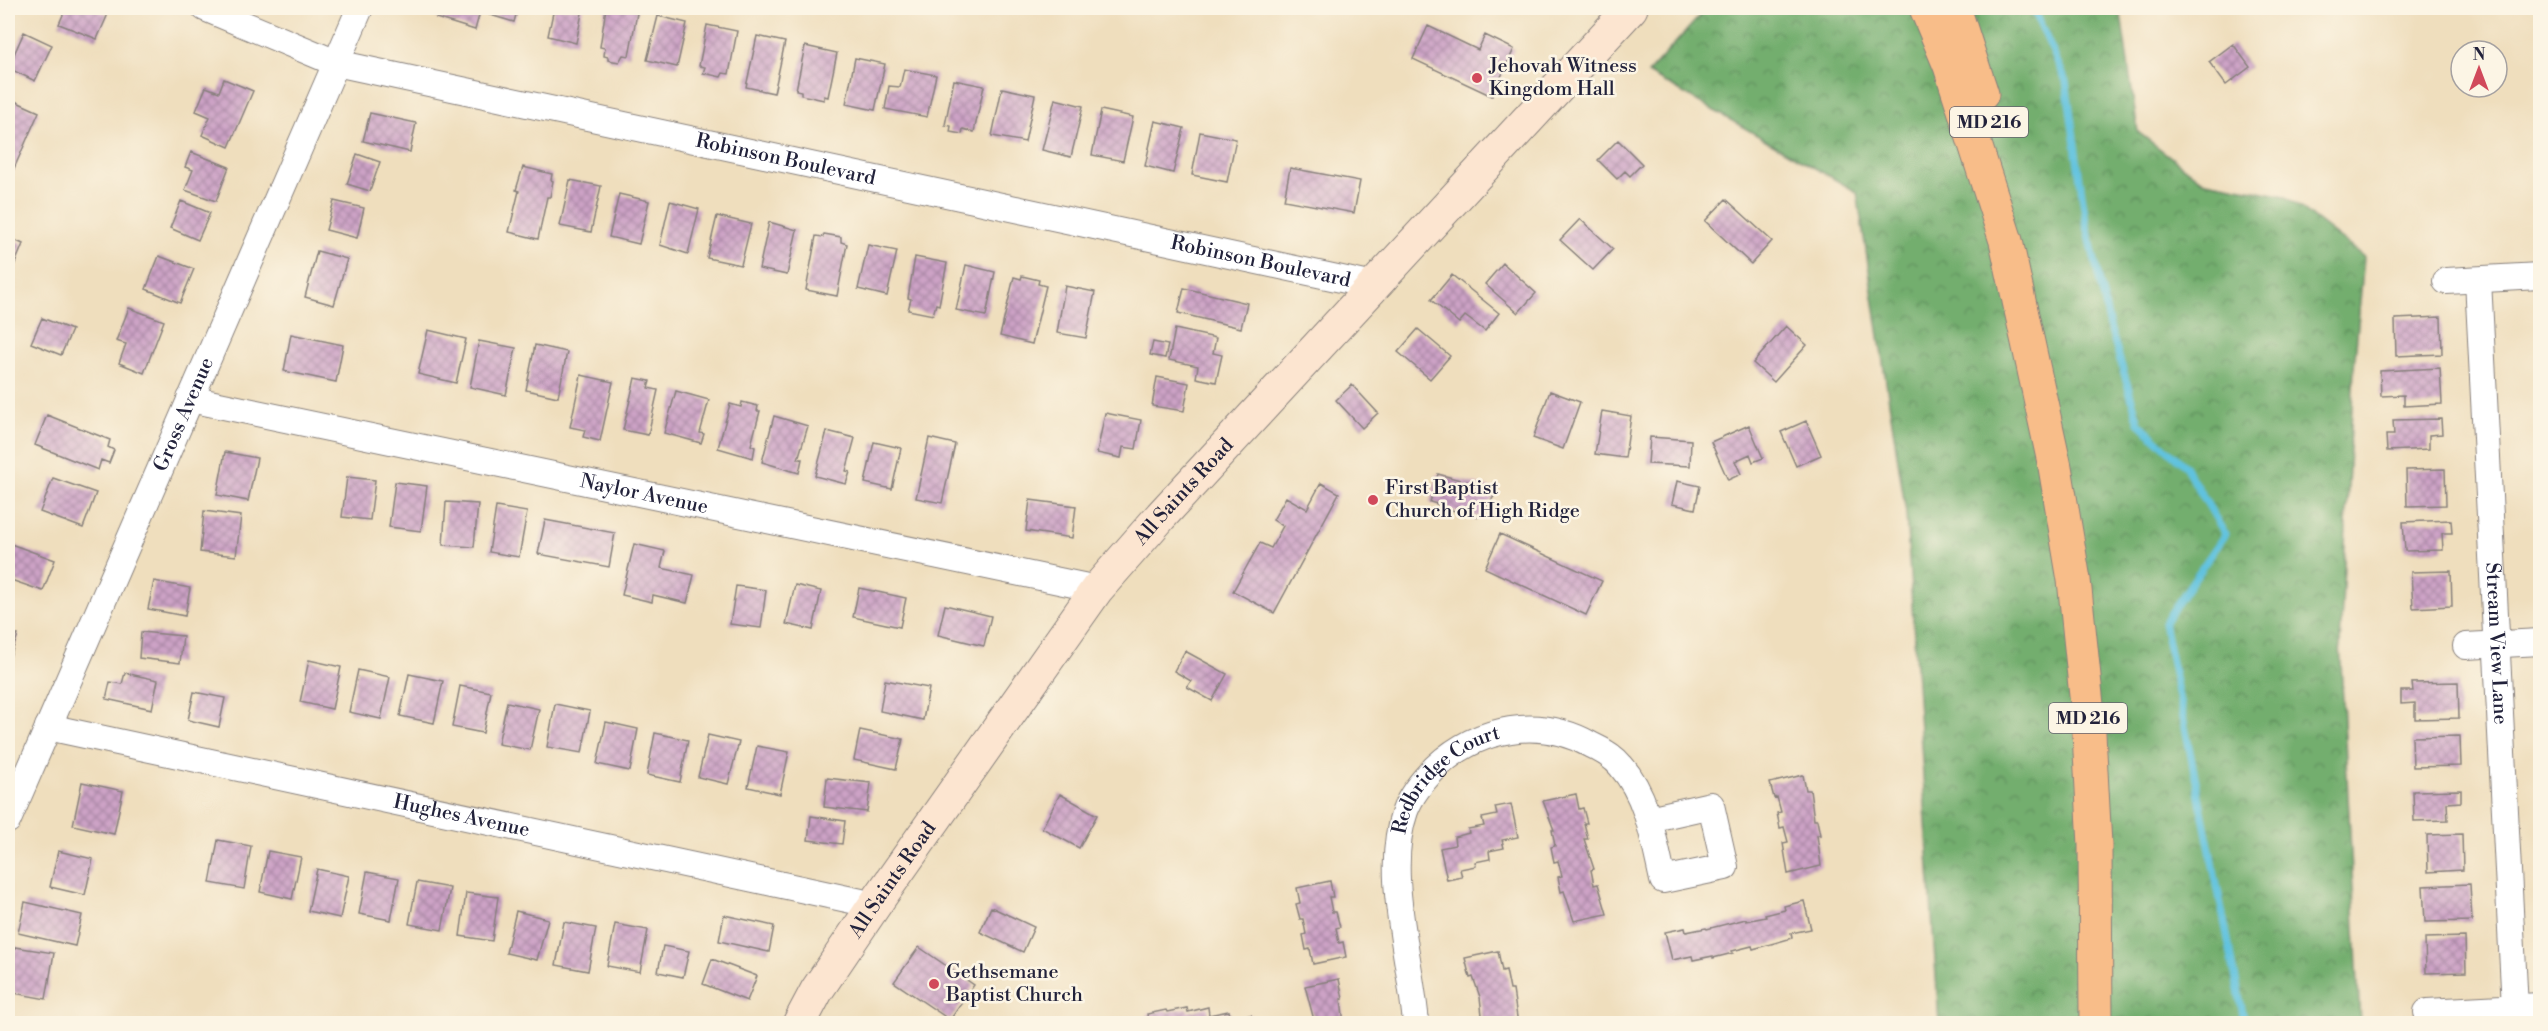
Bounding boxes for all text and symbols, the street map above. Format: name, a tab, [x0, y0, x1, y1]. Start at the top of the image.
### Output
north arrow	[2449, 39, 2509, 99]
text: N	[2473, 45, 2486, 65]
place label: Jehovah Witness Kingdom Hall	[1488, 54, 1637, 102]
marker: Jehovah Witness Kingdom Hall	[1470, 71, 1484, 85]
road number: MD 216	[1950, 107, 2028, 137]
street label: Robinson Boulevard	[693, 128, 879, 191]
street label: Robinson Boulevard	[1169, 230, 1354, 293]
street label: Gross Avenue	[148, 354, 220, 475]
street label: All Saints Road	[1128, 433, 1240, 551]
street label: Naylor Avenue	[578, 469, 710, 520]
place label: First Baptist Church of High Ridge	[1385, 476, 1580, 524]
marker: First Baptist Church of High Ridge	[1366, 493, 1380, 507]
street label: Stream View Lane	[2480, 562, 2513, 725]
road number: MD 216	[2049, 703, 2127, 733]
street label: Redbridge Court	[1387, 720, 1503, 836]
street label: Hughes Avenue	[391, 789, 532, 843]
street label: All Saints Road	[843, 816, 942, 944]
place label: Gethsemane Baptist Church	[945, 960, 1083, 1008]
marker: Gethsemane Baptist Church	[927, 977, 941, 991]

